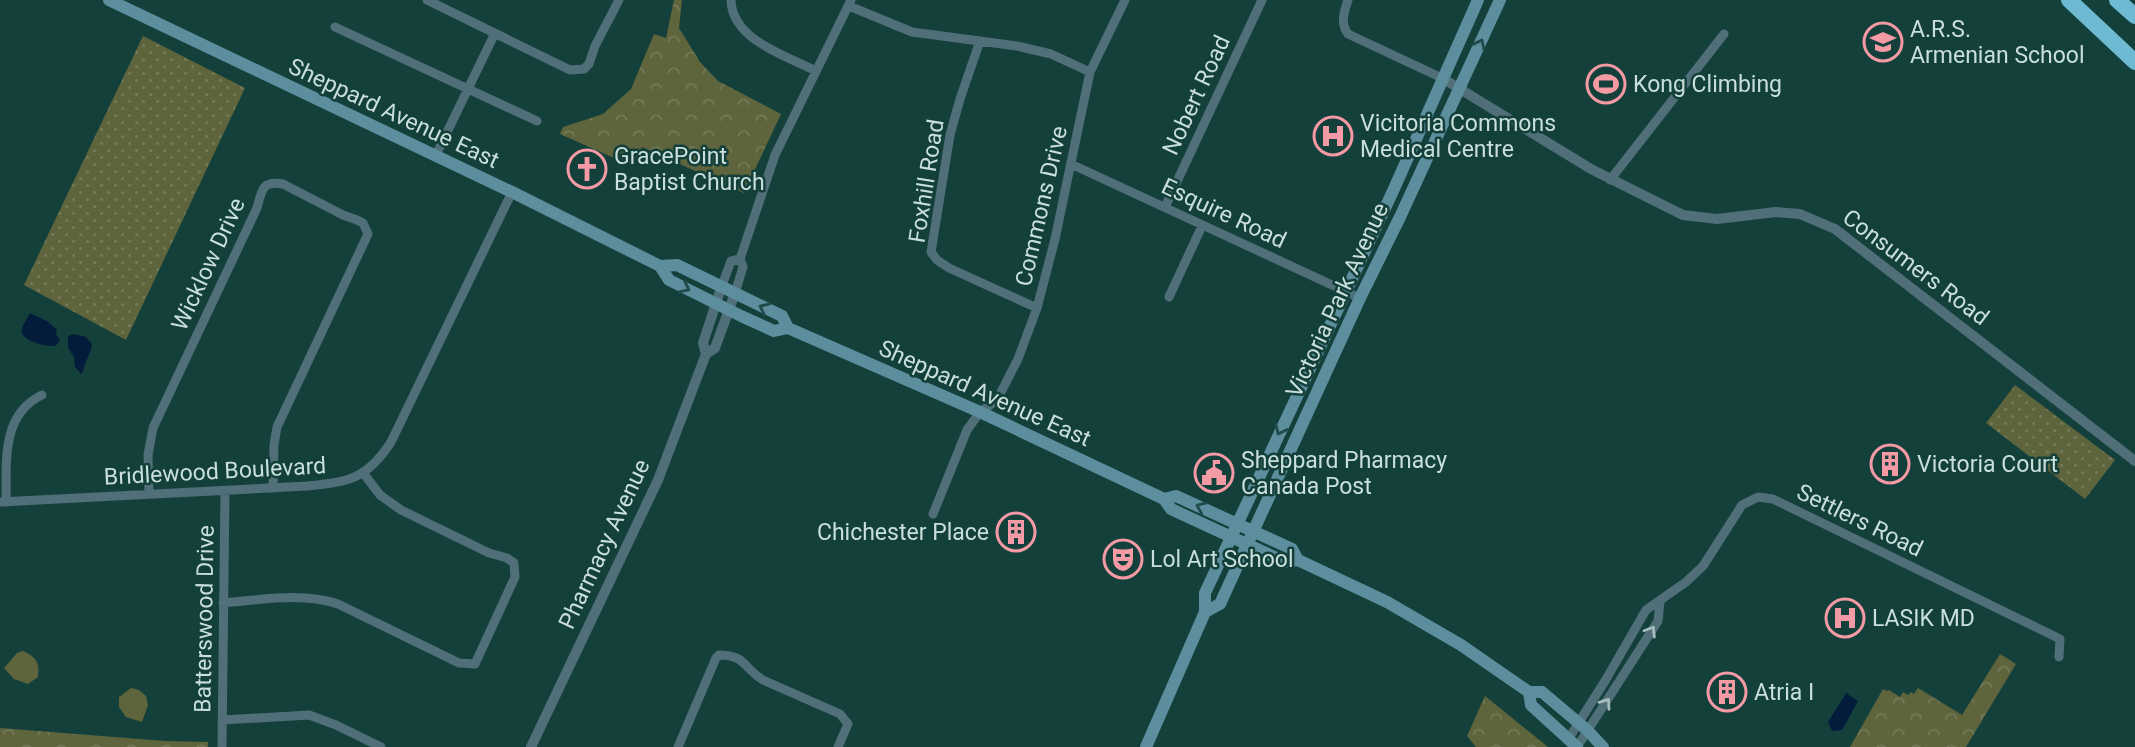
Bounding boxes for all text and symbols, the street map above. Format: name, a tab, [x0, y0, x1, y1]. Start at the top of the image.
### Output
place label: A.R.S. Armenian School	[1910, 16, 2085, 69]
school or university icon: A.R.S. Armenian School	[1862, 21, 1904, 63]
street label: Nobert Road	[1157, 31, 1236, 159]
one-way arrow	[1471, 39, 1485, 51]
street label: Sheppard Avenue East	[284, 53, 503, 174]
sports icon: Kong Climbing	[1585, 63, 1627, 105]
place label: Kong Climbing	[1633, 71, 1782, 98]
place label: Vicitoria Commons Medical Centre	[1360, 110, 1556, 163]
hospital icon: Vicitoria Commons Medical Centre	[1312, 115, 1354, 157]
street label: Foxhill Road	[903, 117, 950, 245]
street label: Commons Drive	[1010, 123, 1073, 289]
place label: GracePoint Baptist Church	[614, 143, 765, 196]
church icon: GracePoint Baptist Church	[566, 148, 608, 190]
street label: Esquire Road	[1157, 173, 1290, 254]
street label: Wicklow Drive	[166, 194, 251, 335]
street label: Victoria Park Avenue	[1281, 199, 1394, 402]
street label: Consumers Road	[1837, 204, 1994, 331]
one-way arrow	[678, 279, 690, 293]
one-way arrow	[759, 302, 772, 316]
street label: Sheppard Avenue East	[875, 335, 1095, 452]
one-way arrow	[1274, 423, 1288, 435]
building icon: Victoria Court	[1869, 443, 1911, 485]
place label: Sheppard Pharmacy Canada Post	[1241, 447, 1447, 500]
place label: Victoria Court	[1917, 451, 2058, 478]
street label: Bridlewood Boulevard	[103, 452, 327, 491]
public building icon: Sheppard Pharmacy Canada Post	[1193, 452, 1235, 494]
street label: Pharmacy Avenue	[553, 455, 656, 633]
street label: Settlers Road	[1792, 478, 1927, 563]
one-way arrow	[1196, 501, 1208, 515]
building icon: Chichester Place	[995, 511, 1037, 553]
place label: Chichester Place	[817, 519, 989, 546]
street label: Batterswood Drive	[189, 525, 220, 713]
theatre icon: Lol Art School	[1102, 538, 1144, 580]
place label: Lol Art School	[1150, 546, 1294, 573]
hospital icon: LASIK MD	[1824, 597, 1866, 639]
place label: LASIK MD	[1872, 605, 1975, 632]
one-way arrow	[1643, 626, 1656, 639]
building icon: Atria I	[1706, 671, 1748, 713]
place label: Atria I	[1754, 679, 1814, 706]
one-way arrow	[1598, 698, 1610, 711]

